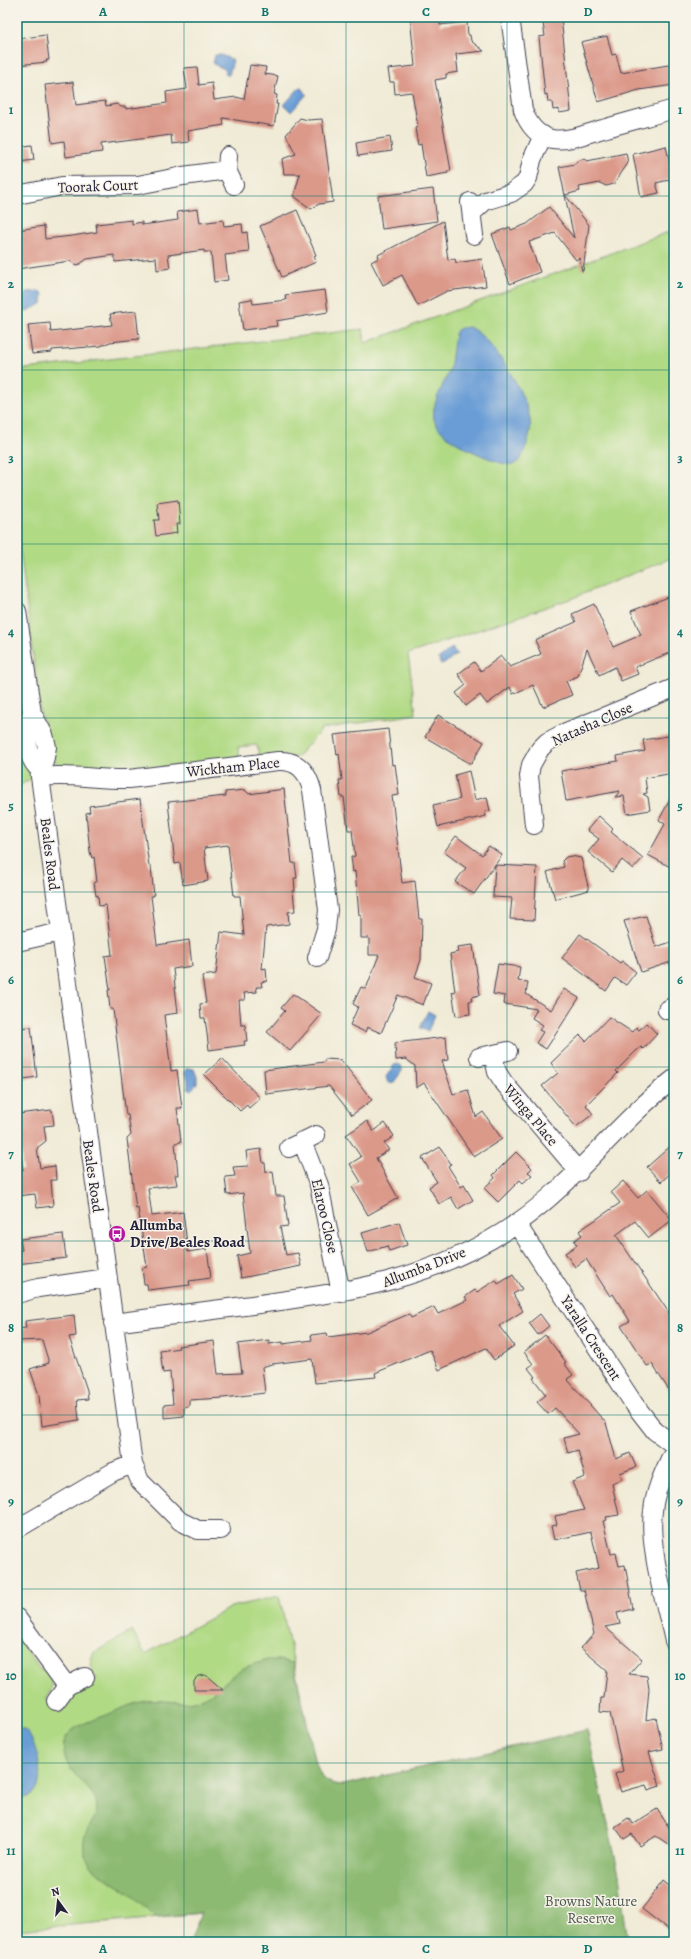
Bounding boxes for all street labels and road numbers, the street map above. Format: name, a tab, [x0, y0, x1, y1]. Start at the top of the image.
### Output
street label: Toorak Court	[57, 175, 139, 197]
street label: Natasha Close	[548, 697, 636, 751]
street label: Wickham Place	[184, 752, 281, 782]
street label: Beales Road	[36, 816, 64, 892]
street label: Winga Place	[499, 1079, 563, 1150]
street label: Beales Road	[78, 1138, 108, 1215]
street label: Elaroo Close	[307, 1177, 343, 1256]
street label: Allumba Drive	[379, 1242, 469, 1292]
street label: Yaralla Crescent	[556, 1291, 626, 1384]

